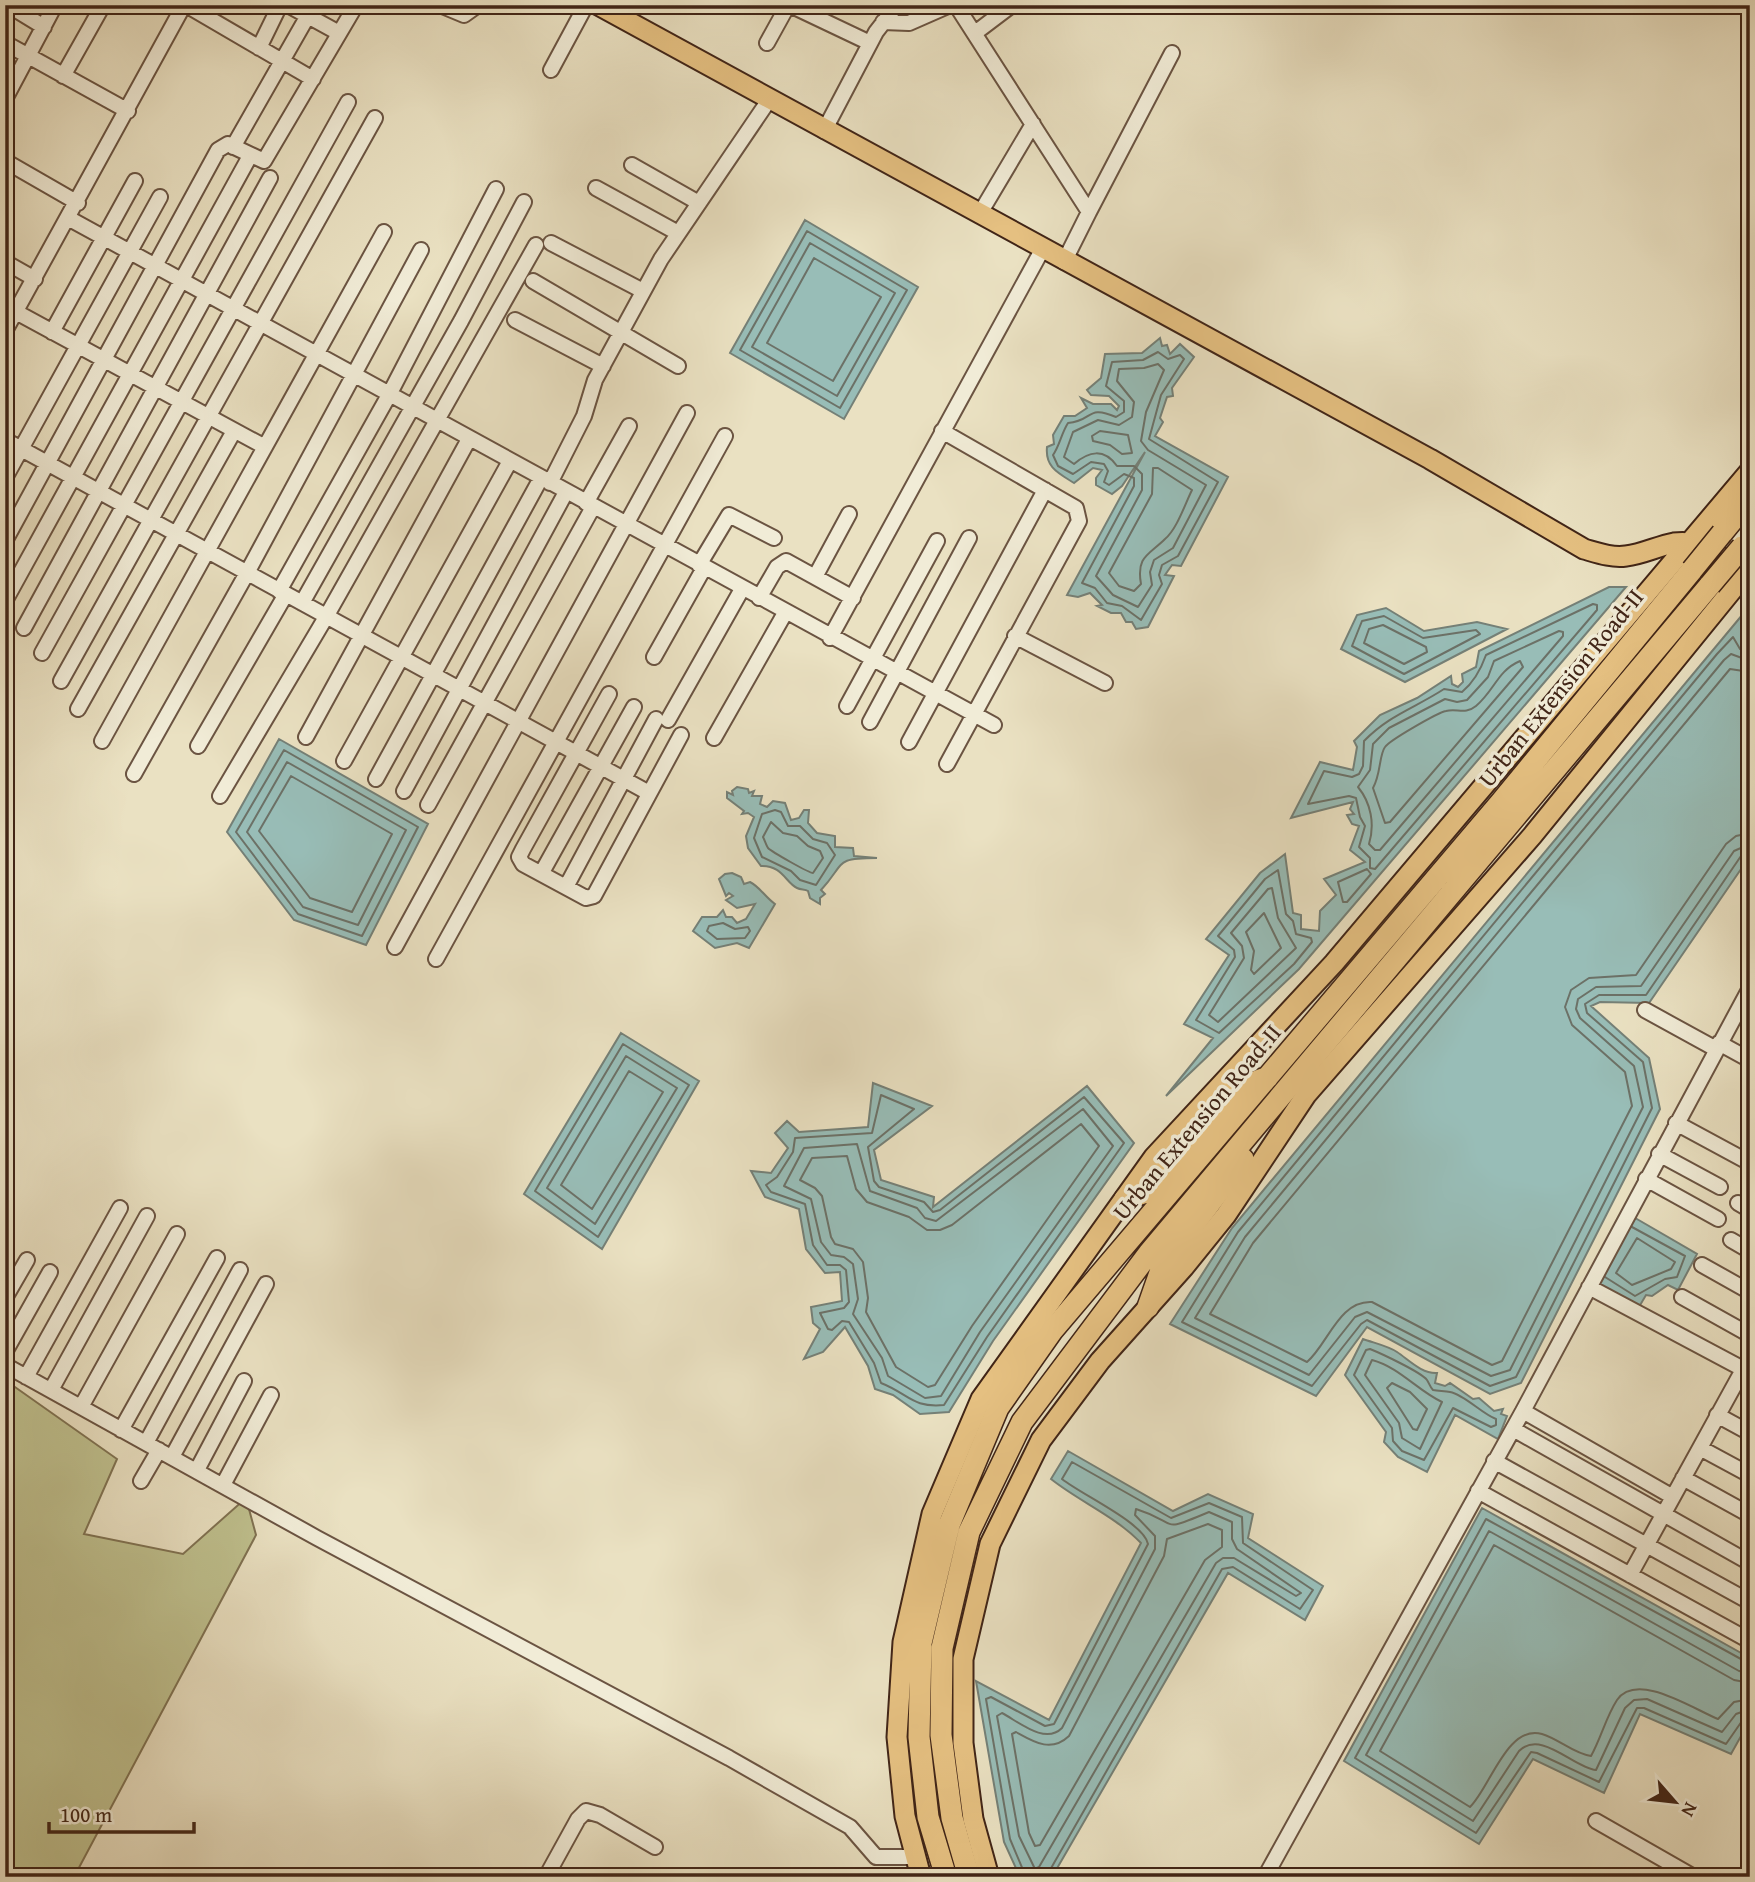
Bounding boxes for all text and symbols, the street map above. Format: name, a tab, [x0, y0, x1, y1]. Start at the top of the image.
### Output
street label: Urban Extension Road-II	[1470, 581, 1652, 794]
street label: Urban Extension Road-II	[1104, 1016, 1289, 1227]
north arrow	[1640, 1766, 1710, 1836]
scale bar	[49, 1791, 194, 1835]
text: N	[1675, 1798, 1705, 1822]
text: 100 m	[60, 1799, 112, 1830]

